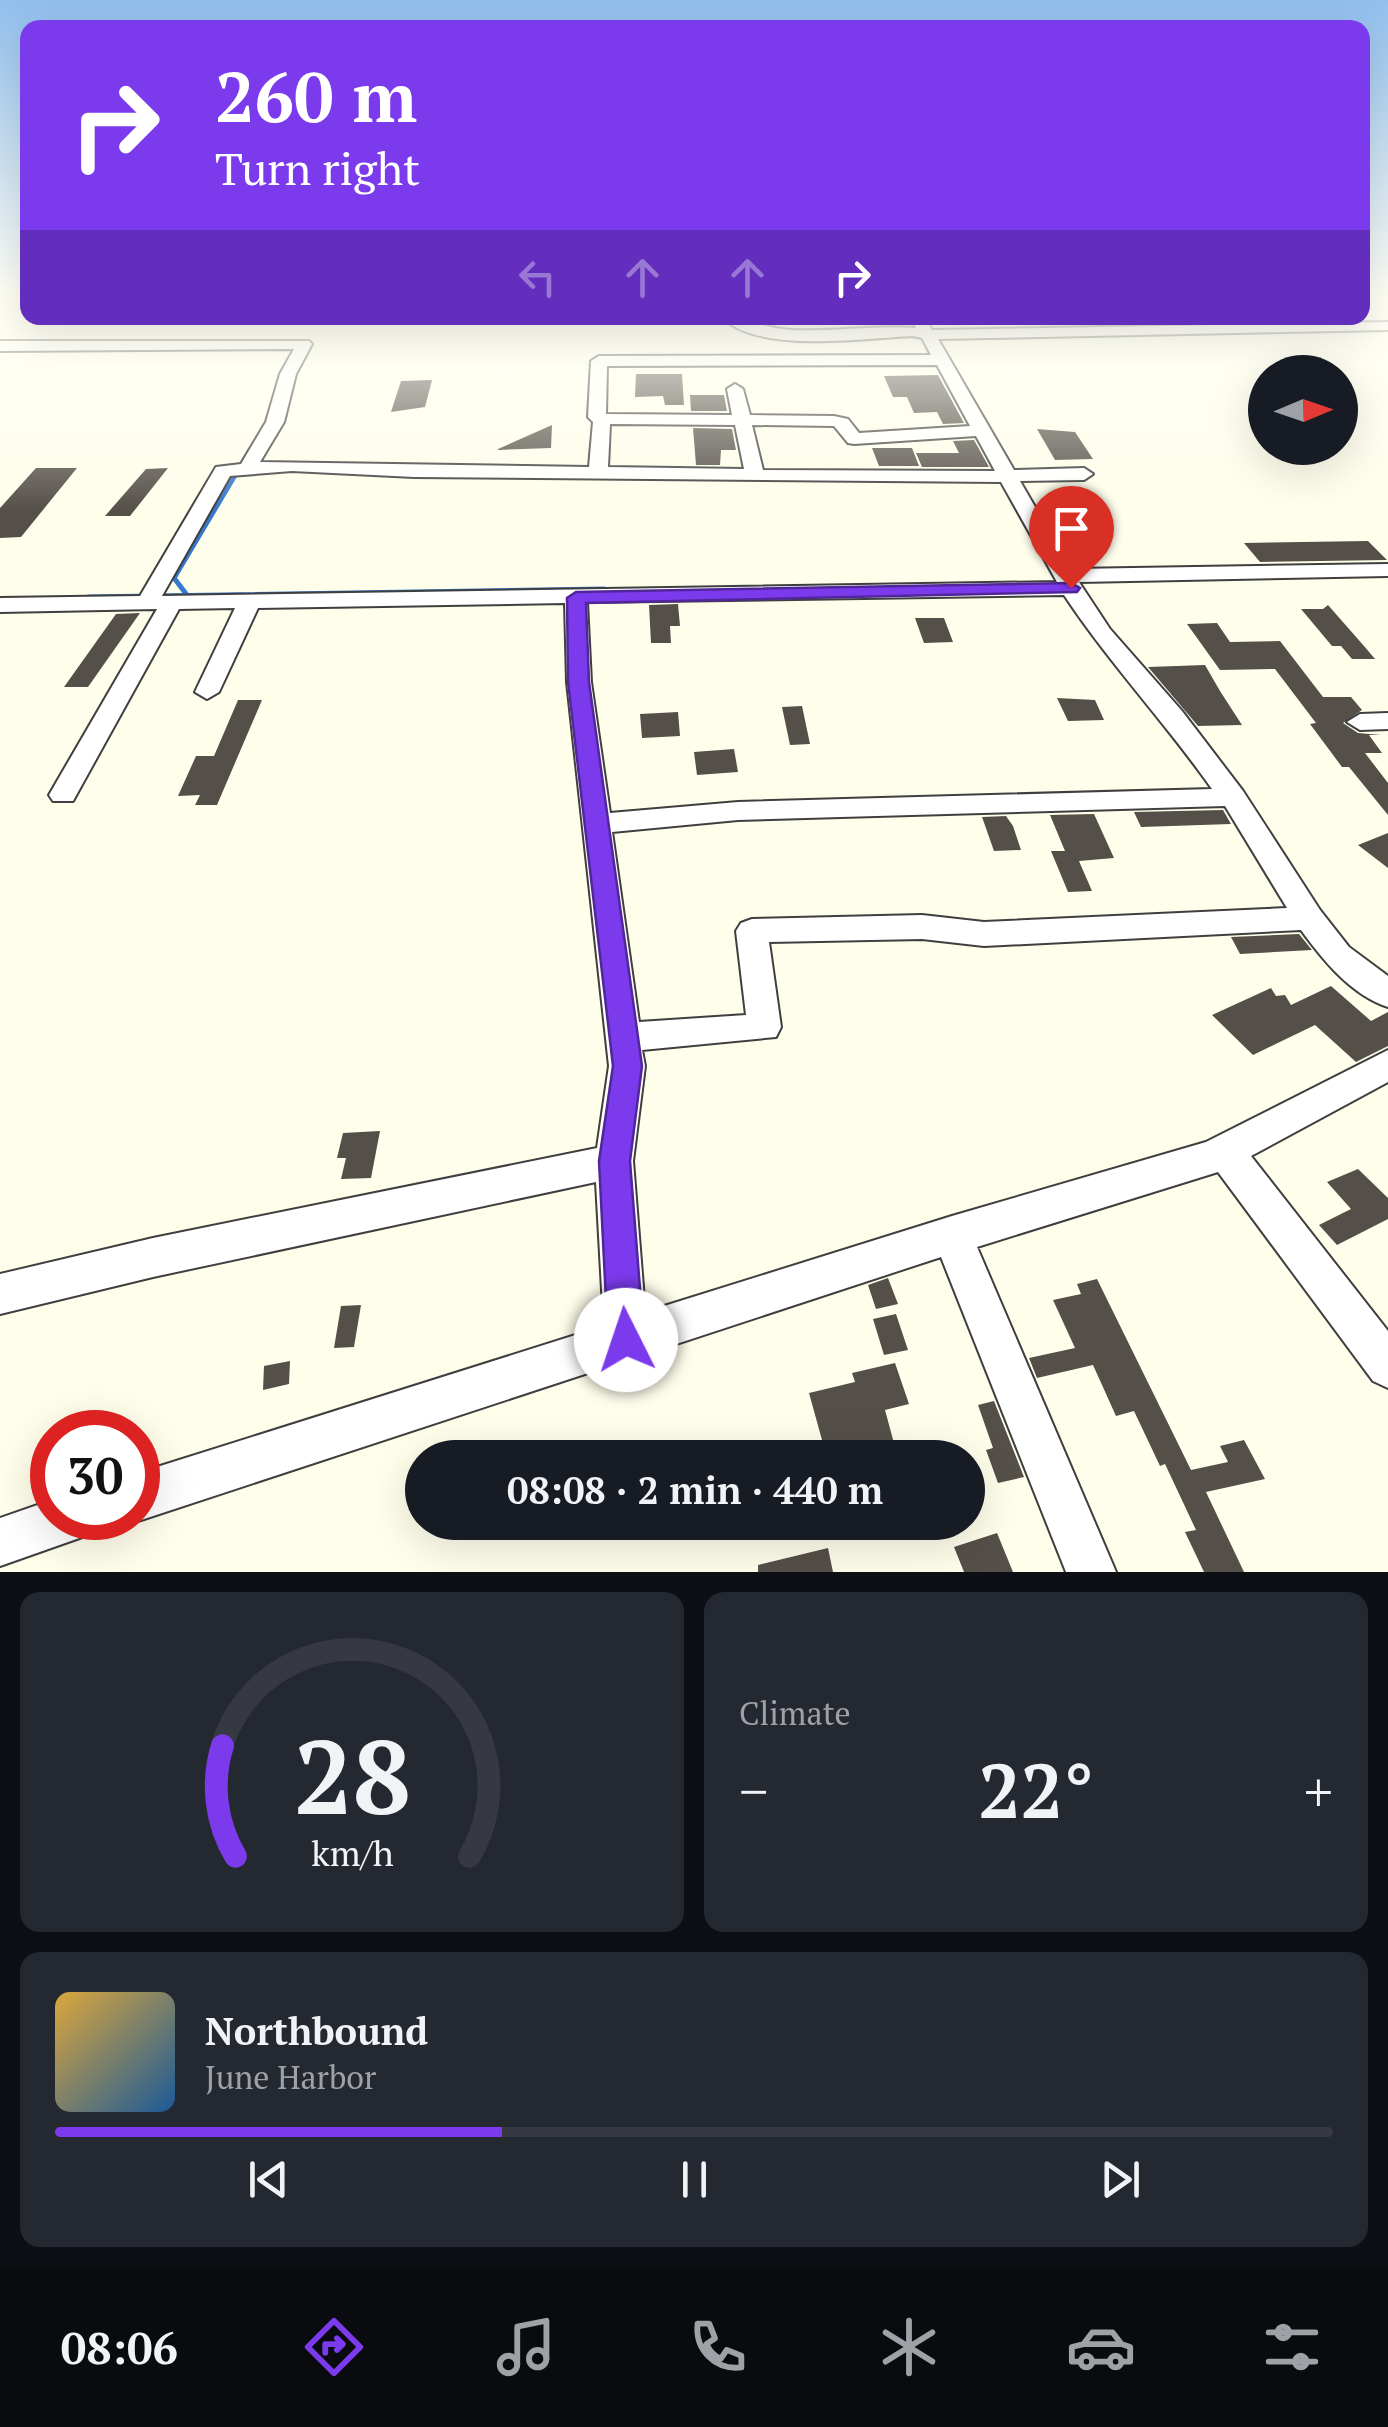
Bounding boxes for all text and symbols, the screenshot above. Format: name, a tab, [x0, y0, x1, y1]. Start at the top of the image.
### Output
text: 260 m	[215, 49, 417, 142]
icon: right	[50, 60, 180, 190]
text: Turn right	[215, 138, 420, 198]
icon: left	[510, 250, 565, 305]
icon: ahead	[615, 250, 670, 305]
icon: ahead	[720, 250, 775, 305]
icon: right	[825, 250, 880, 305]
north arrow	[1248, 355, 1358, 465]
map controls	[1248, 355, 1358, 465]
pin	[1029, 486, 1114, 589]
icon: arrive	[1044, 501, 1099, 556]
position arrow	[574, 1288, 678, 1392]
speed limit sign: 30	[30, 1410, 160, 1540]
text: 08:08 · 2 min · 440 m	[507, 1465, 883, 1515]
text: Climate	[739, 1692, 851, 1734]
text: 28	[293, 1706, 411, 1844]
text: 22°	[978, 1740, 1094, 1839]
text: −	[739, 1754, 768, 1827]
text: +	[1304, 1754, 1333, 1827]
text: km/h	[311, 1829, 393, 1876]
text: Northbound	[205, 2006, 428, 2056]
text: June Harbor	[205, 2056, 376, 2098]
icon: previous	[241, 2152, 296, 2207]
icon: pause	[667, 2152, 722, 2207]
icon: next	[1093, 2152, 1148, 2207]
icon: directions	[299, 2312, 369, 2382]
icon: music	[491, 2312, 561, 2382]
icon: phone	[683, 2312, 753, 2382]
icon: climate	[874, 2312, 944, 2382]
icon: car	[1066, 2312, 1136, 2382]
icon: filters	[1257, 2312, 1327, 2382]
text: 08:06	[61, 2317, 178, 2377]

